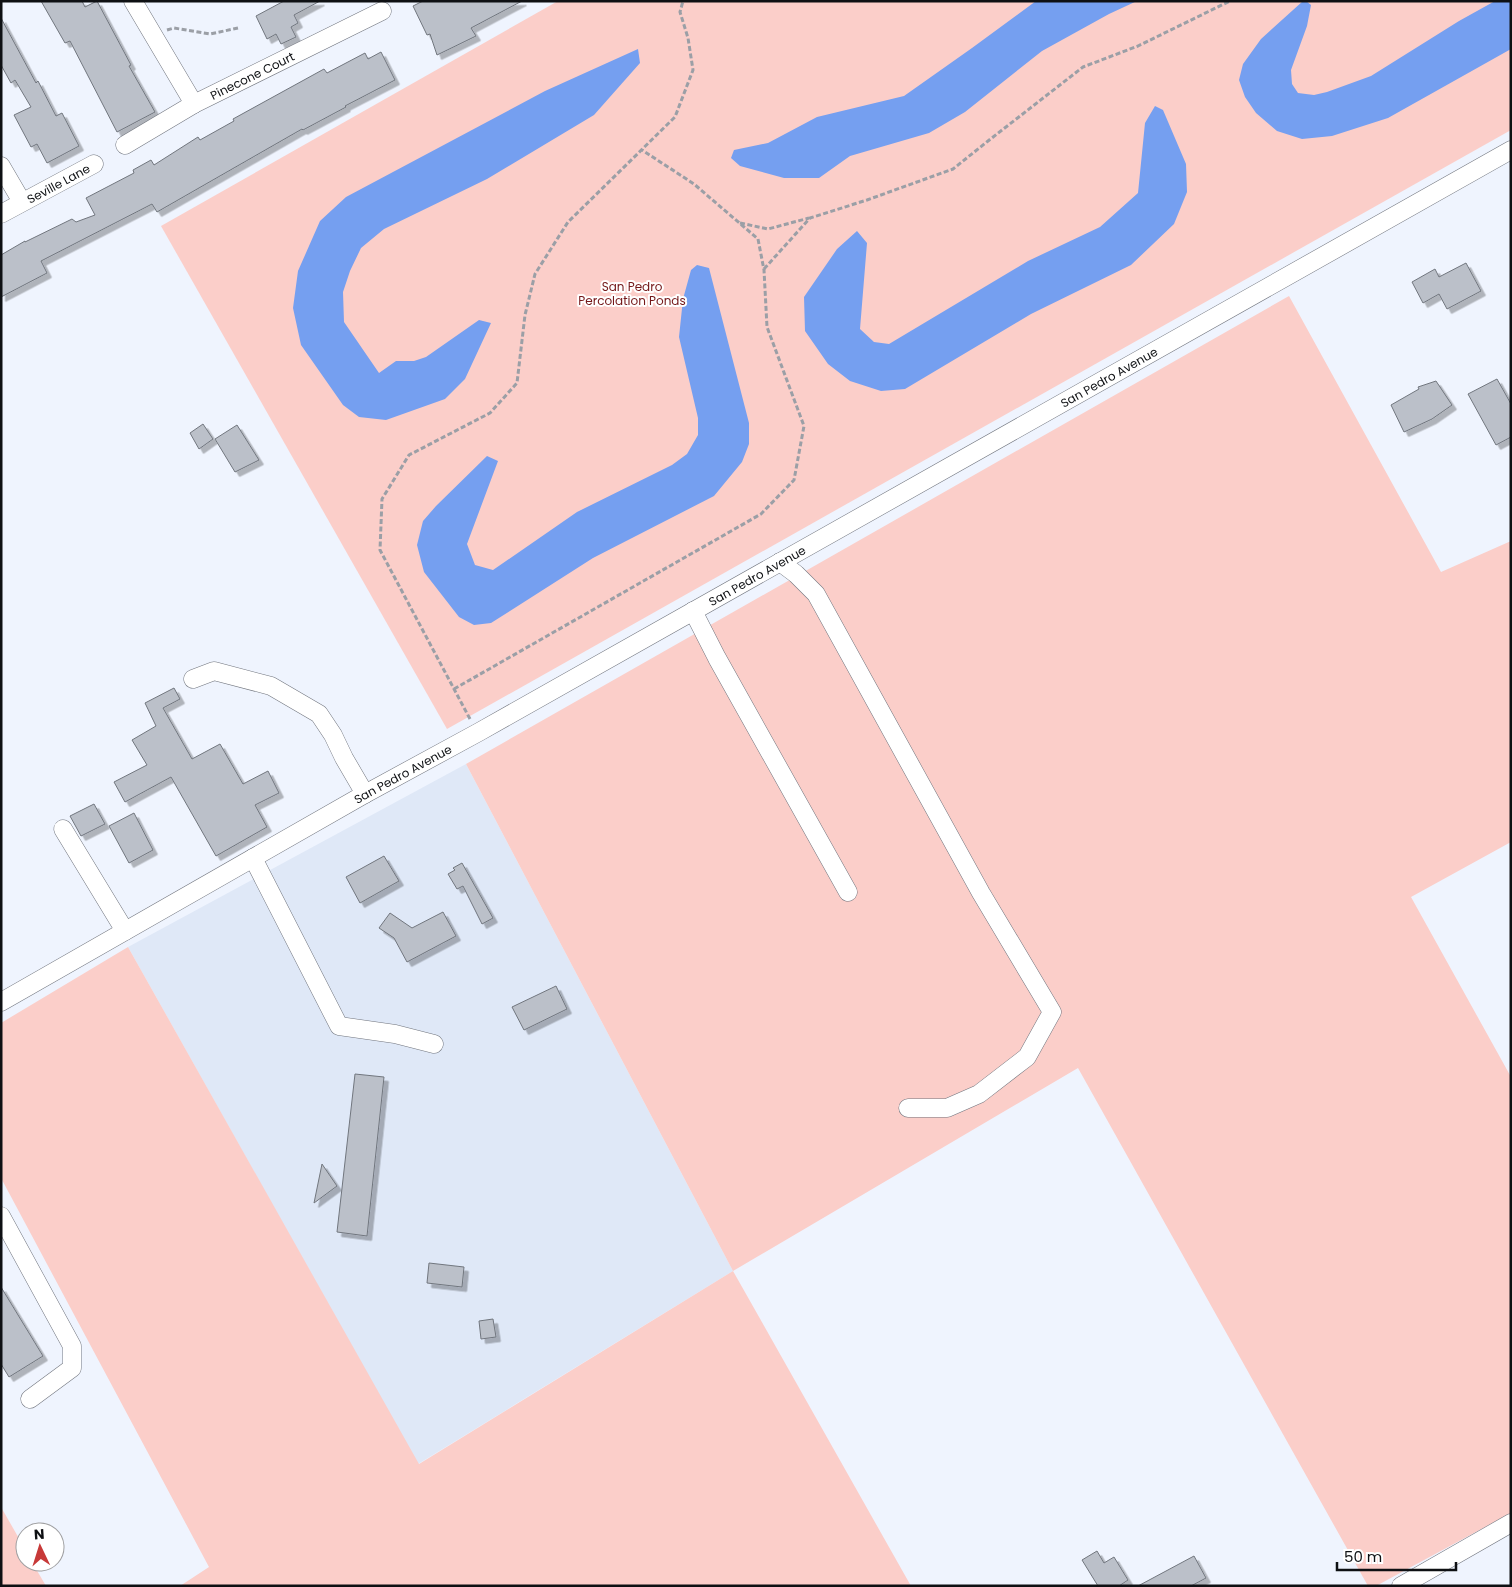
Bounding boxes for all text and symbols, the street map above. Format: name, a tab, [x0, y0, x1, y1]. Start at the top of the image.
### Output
street label: Pinecone Court	[207, 47, 297, 103]
street label: Seville Lane	[24, 159, 93, 207]
park label: San Pedro Percolation Ponds	[578, 278, 686, 309]
street label: San Pedro Avenue	[1057, 343, 1160, 411]
street label: San Pedro Avenue	[705, 541, 809, 610]
street label: San Pedro Avenue	[351, 740, 455, 807]
north arrow	[15, 1522, 65, 1572]
text: N	[33, 1524, 45, 1544]
scale bar	[1337, 1540, 1456, 1572]
text: 50 m	[1344, 1546, 1382, 1567]

